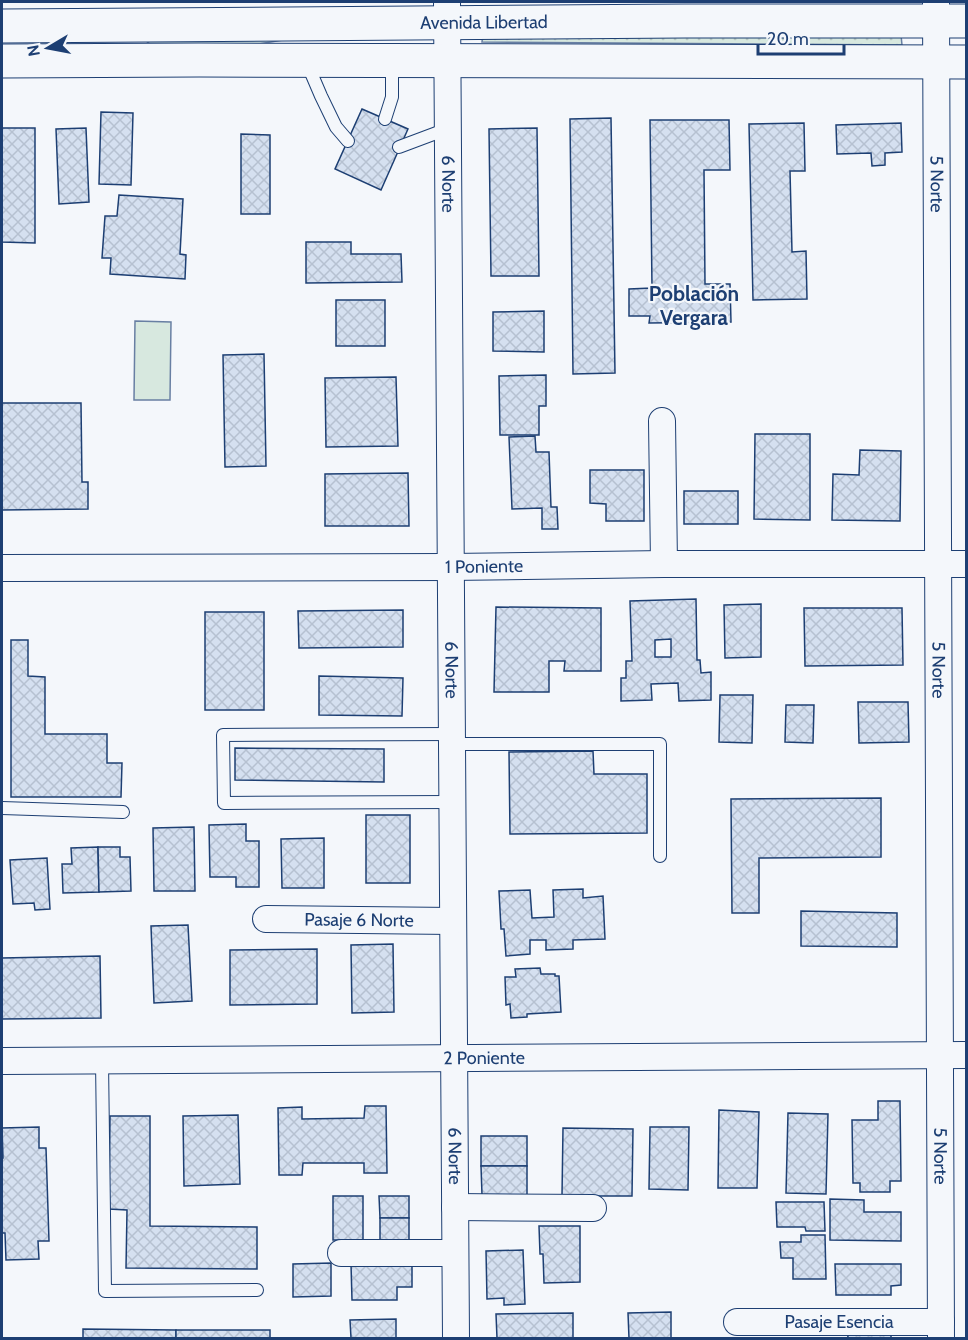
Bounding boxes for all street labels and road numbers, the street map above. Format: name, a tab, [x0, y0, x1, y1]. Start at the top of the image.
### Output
street label: Avenida Libertad	[420, 11, 548, 34]
street label: 6 Norte	[437, 155, 459, 213]
street label: 5 Norte	[926, 155, 948, 213]
street label: 1 Poniente	[445, 555, 523, 578]
street label: 6 Norte	[440, 641, 463, 699]
street label: 5 Norte	[927, 641, 950, 699]
street label: Pasaje 6 Norte	[304, 908, 414, 932]
street label: 2 Poniente	[443, 1047, 525, 1069]
street label: 6 Norte	[444, 1127, 466, 1185]
street label: 5 Norte	[929, 1127, 951, 1185]
street label: Pasaje Esencia	[784, 1311, 894, 1333]

